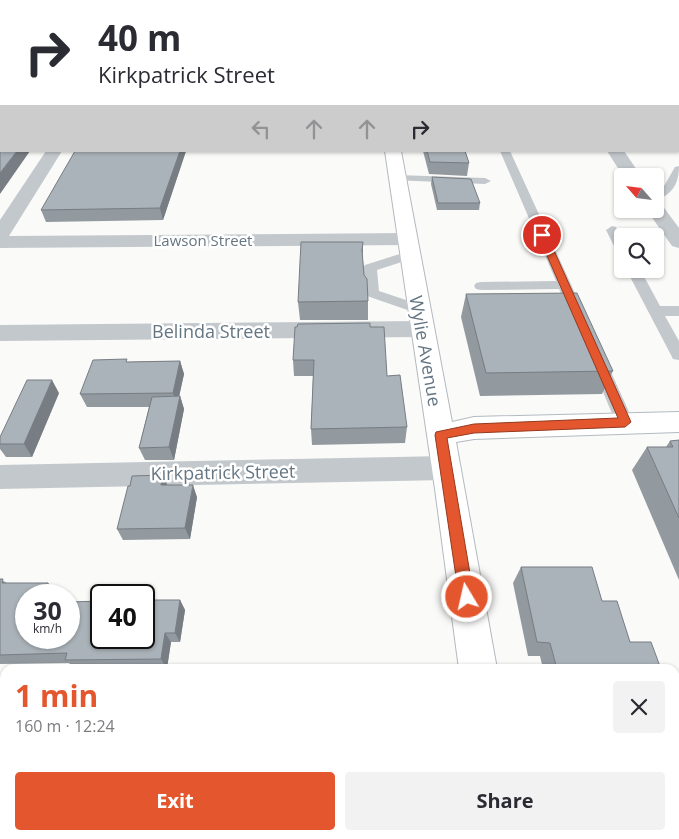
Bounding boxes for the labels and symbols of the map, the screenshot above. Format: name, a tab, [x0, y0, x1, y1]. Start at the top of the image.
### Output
north arrow	[614, 168, 664, 218]
pin	[521, 214, 563, 256]
street label: Lawson Street	[154, 230, 252, 250]
street label: Wylie Avenue	[404, 294, 448, 408]
street label: Belinda Street	[152, 319, 270, 343]
street label: Kirkpatrick Street	[150, 459, 296, 485]
position arrow	[440, 570, 492, 622]
speed limit sign: 40	[90, 584, 155, 649]

